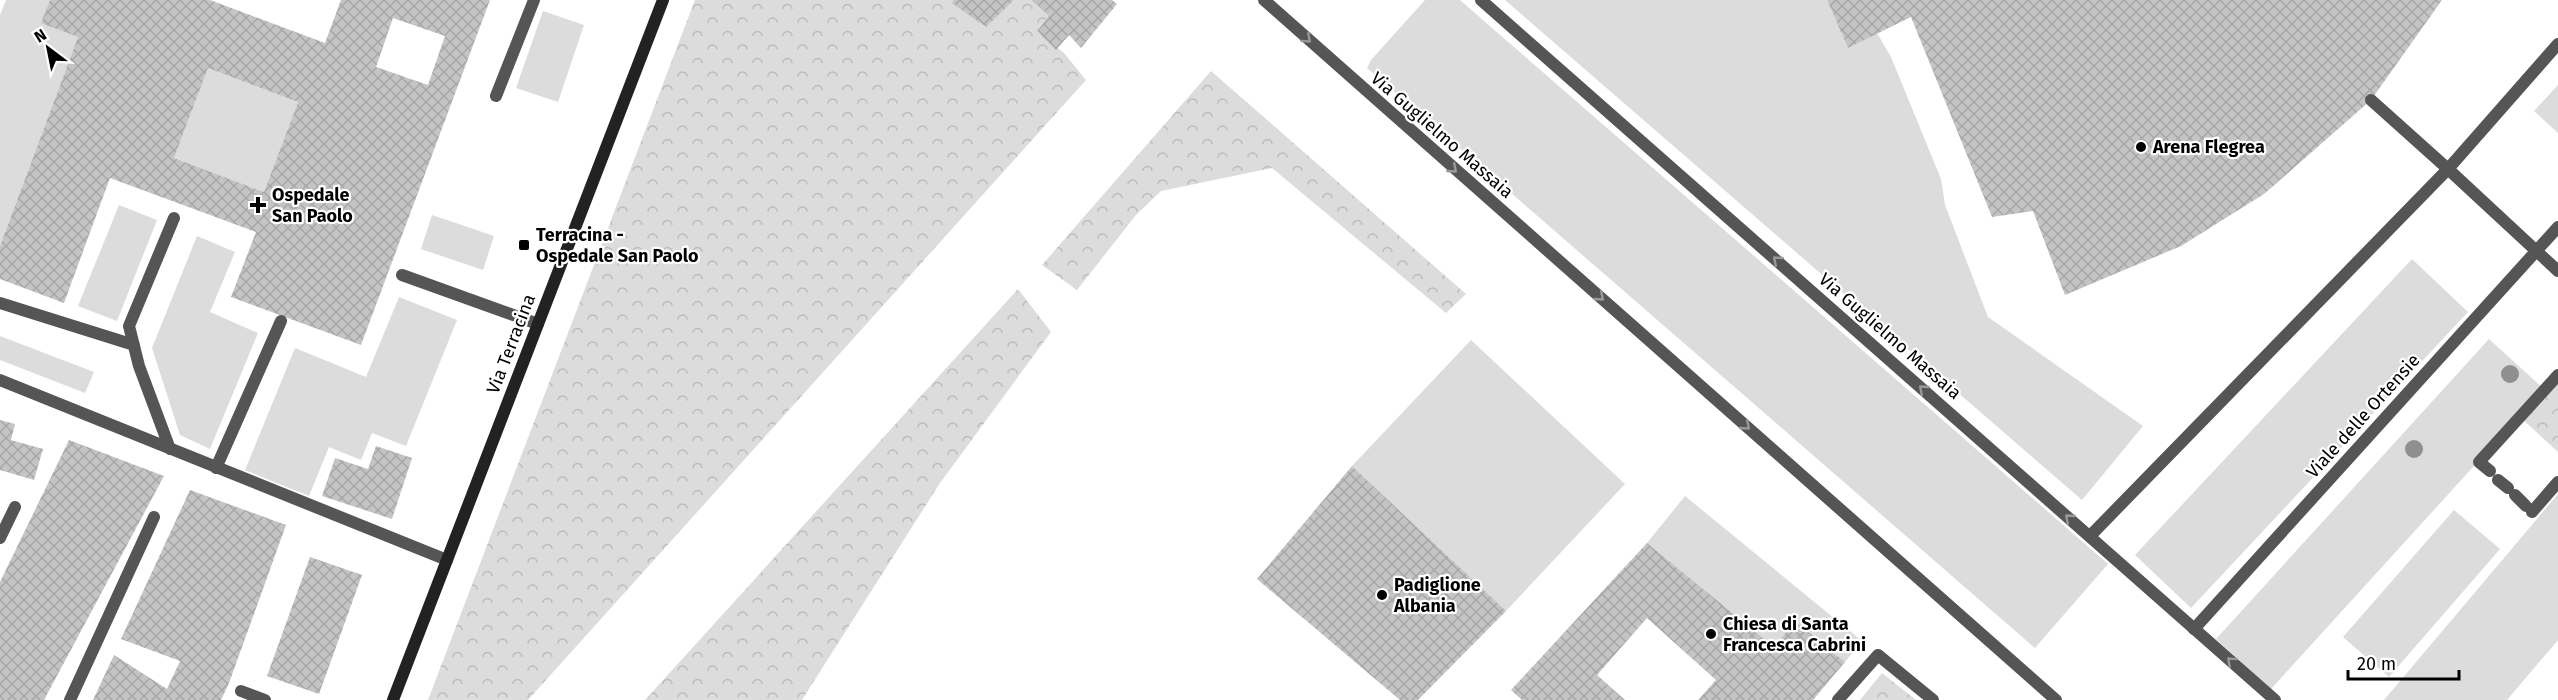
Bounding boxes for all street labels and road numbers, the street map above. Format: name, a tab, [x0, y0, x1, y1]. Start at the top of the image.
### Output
street label: Via Guglielmo Massaia	[1366, 67, 1518, 203]
street label: Via Guglielmo Massaia	[1814, 268, 1966, 404]
street label: Via Terracina	[482, 291, 540, 397]
street label: Viale delle Ortensie	[2302, 349, 2424, 483]

